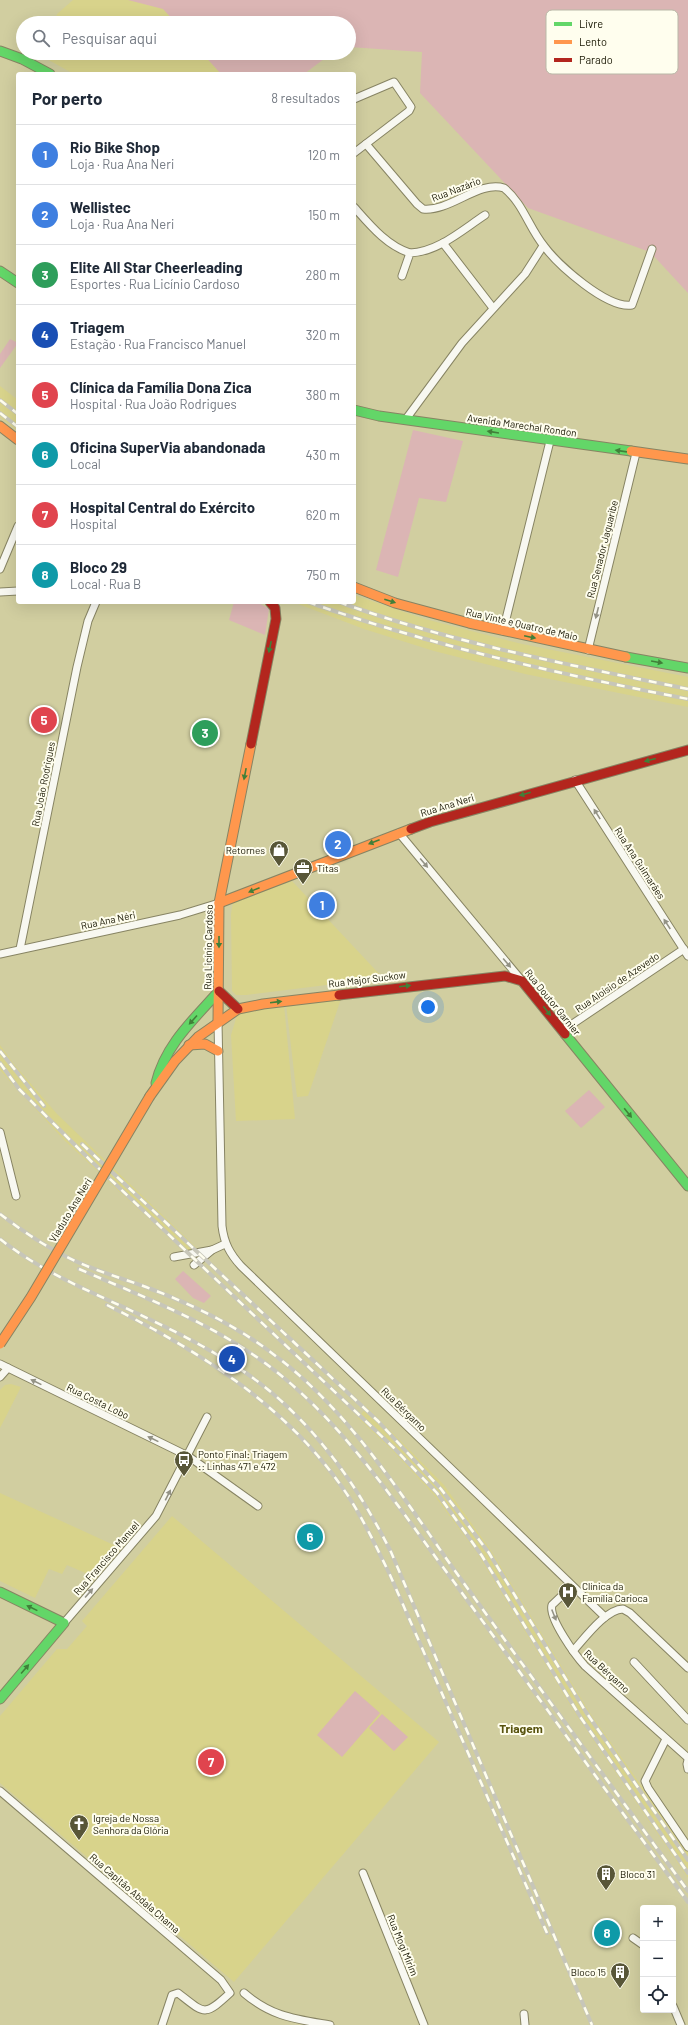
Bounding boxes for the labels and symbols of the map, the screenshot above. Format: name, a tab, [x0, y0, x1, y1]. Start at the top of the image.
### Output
legend	[546, 10, 678, 74]
text: Livre	[579, 17, 603, 30]
text: Lento	[579, 35, 607, 48]
text: Parado	[579, 53, 613, 66]
street label: Rua Nazário	[430, 174, 482, 204]
street label: Avenida Marechal Rondon	[466, 411, 578, 439]
one-way arrow	[487, 429, 499, 435]
one-way arrow	[615, 448, 628, 454]
street label: Rua Senador Jaguaribe	[584, 499, 620, 599]
one-way arrow	[385, 598, 397, 604]
street label: Rua Vinte e Quatro de Maio	[465, 605, 579, 643]
one-way arrow	[594, 607, 600, 619]
one-way arrow	[523, 635, 536, 641]
one-way arrow	[267, 640, 273, 653]
one-way arrow	[651, 659, 663, 665]
pin: 5	[31, 705, 57, 735]
pin: 3	[192, 718, 218, 748]
street label: Rua João Rodrigues	[29, 740, 57, 827]
one-way arrow	[644, 757, 656, 763]
one-way arrow	[242, 768, 248, 780]
street label: Rua Ana Neri	[419, 791, 475, 819]
one-way arrow	[519, 791, 531, 797]
one-way arrow	[593, 809, 601, 819]
street label: Rua Ana Guimarães	[612, 825, 668, 901]
pin: 2	[325, 829, 351, 859]
shop icon: Retornes	[268, 839, 290, 867]
one-way arrow	[368, 839, 380, 845]
place label: Retornes	[226, 844, 265, 856]
office icon: Titas	[292, 857, 314, 885]
one-way arrow	[420, 857, 429, 868]
place label: Titas	[317, 862, 339, 874]
one-way arrow	[247, 887, 259, 893]
pin: 1	[309, 890, 335, 920]
street label: Rua Licínio Cardoso	[201, 904, 215, 990]
street label: Rua Ana Néri	[80, 908, 136, 932]
one-way arrow	[663, 918, 671, 929]
one-way arrow	[216, 936, 222, 949]
street label: Rua Aloísio de Azevedo	[573, 949, 661, 1015]
one-way arrow	[503, 957, 512, 968]
street label: Rua Doutor Garnier	[523, 966, 584, 1038]
street label: Rua Major Suckow	[328, 968, 406, 990]
one-way arrow	[399, 983, 411, 989]
your location	[418, 997, 438, 1017]
one-way arrow	[270, 999, 282, 1005]
one-way arrow	[542, 1006, 551, 1017]
one-way arrow	[189, 1015, 198, 1026]
one-way arrow	[624, 1107, 633, 1118]
street label: Viaduto Ana Neri	[46, 1176, 94, 1244]
pin: 4	[219, 1344, 245, 1374]
one-way arrow	[30, 1379, 42, 1385]
street label: Rua Costa Lobo	[65, 1381, 131, 1421]
street label: Rua Bérgamo	[379, 1385, 429, 1433]
one-way arrow	[147, 1436, 159, 1442]
place label: Ponto Final: Triagem :: Linhas 471 e 472	[198, 1448, 287, 1472]
bus stop icon: Ponto Final: Triagem :: Linhas 471 e 472	[173, 1449, 195, 1477]
one-way arrow	[165, 1490, 171, 1501]
street label: Rua Francisco Manuel	[71, 1519, 141, 1597]
pin: 6	[297, 1522, 323, 1552]
place label: Clínica da Família Carioca	[582, 1580, 648, 1604]
hospital icon: Clínica da Família Carioca	[557, 1581, 579, 1609]
one-way arrow	[84, 1589, 93, 1598]
one-way arrow	[26, 1605, 38, 1611]
one-way arrow	[551, 1610, 557, 1622]
street label: Rua Bérgamo	[582, 1647, 632, 1695]
one-way arrow	[21, 1664, 30, 1674]
district label: Triagem	[499, 1721, 543, 1735]
pin: 7	[198, 1747, 224, 1777]
place label: Igreja de Nossa Senhora da Glória	[93, 1812, 169, 1836]
church icon: Igreja de Nossa Senhora da Glória	[68, 1813, 90, 1841]
street label: Rua Capitão Abdala Chama	[88, 1851, 182, 1935]
building icon: Bloco 31	[595, 1863, 617, 1891]
place label: Bloco 31	[620, 1868, 655, 1880]
street label: Rua Mogi Mirim	[385, 1913, 421, 1977]
pin: 8	[594, 1918, 620, 1948]
building icon: Bloco 15	[609, 1961, 631, 1989]
place label: Bloco 15	[571, 1966, 606, 1978]

